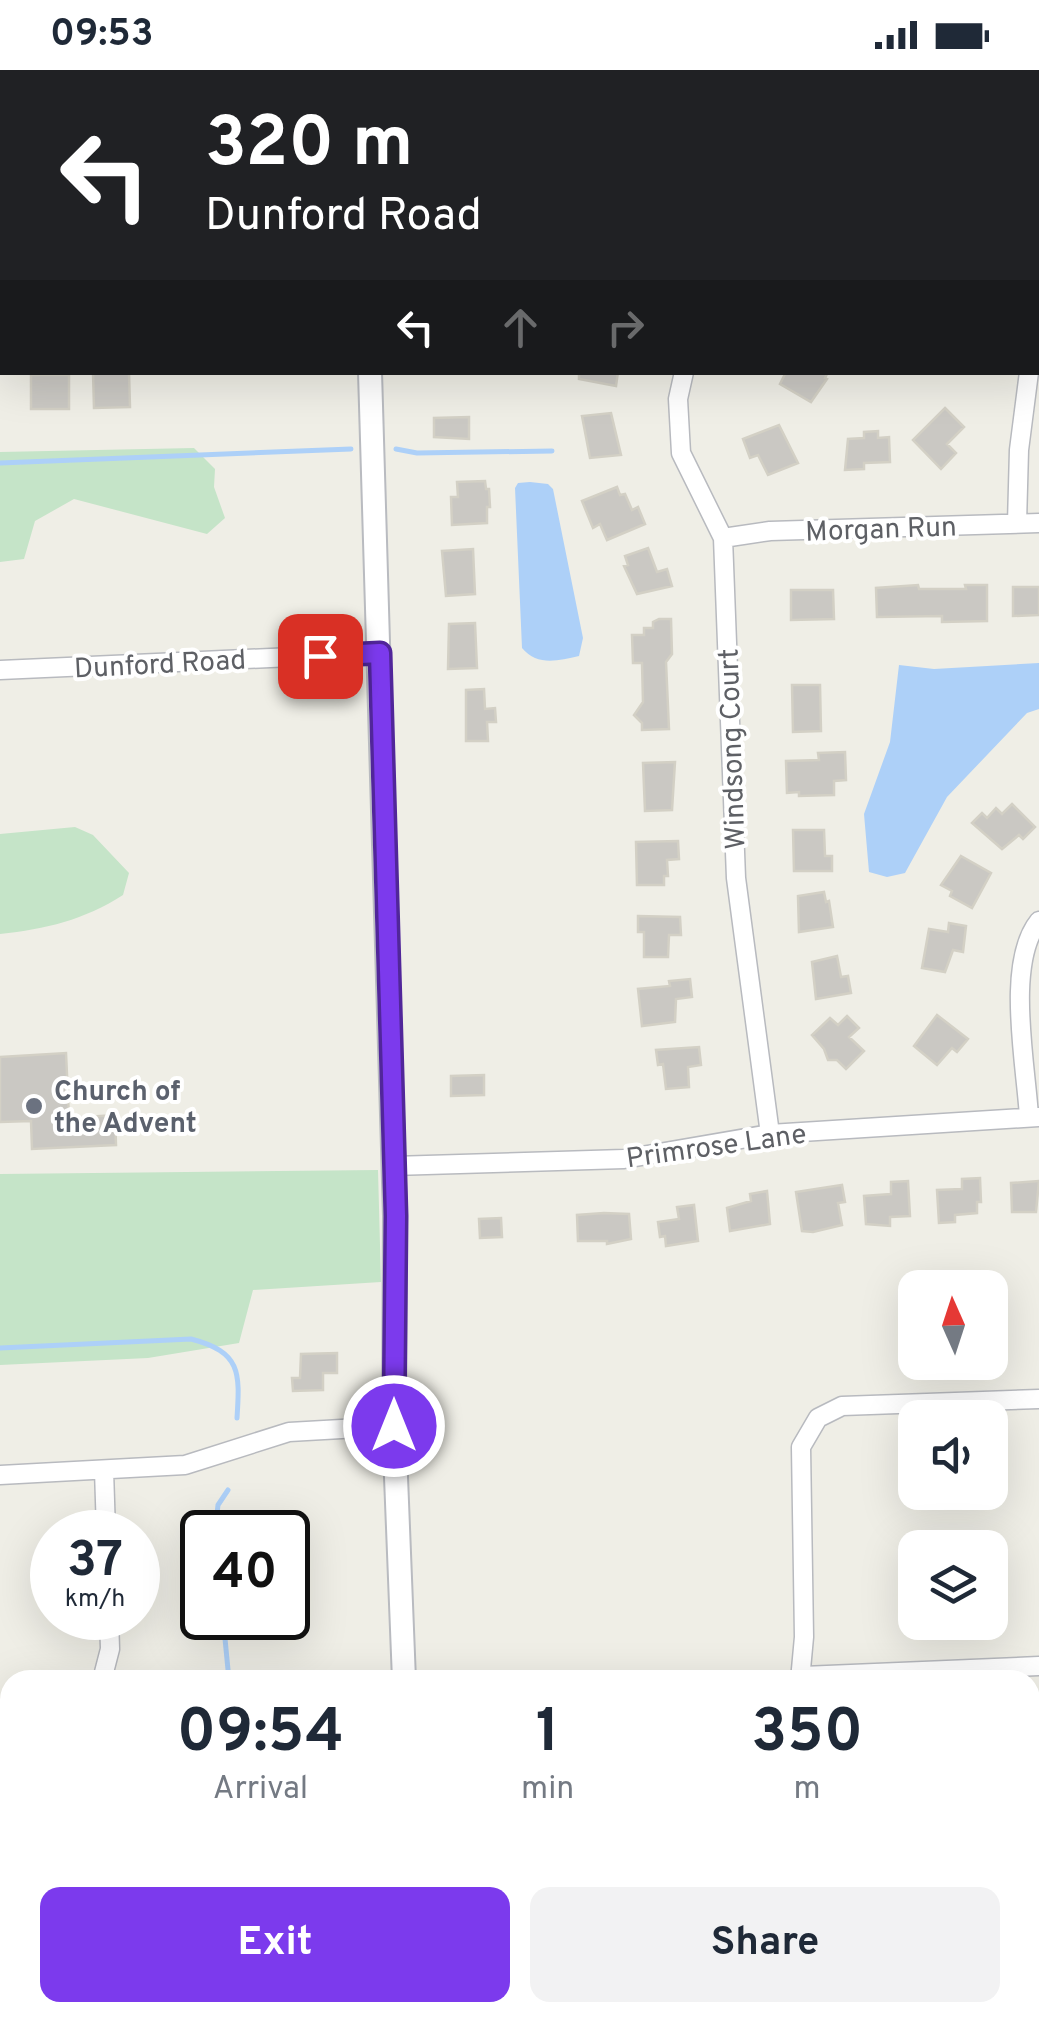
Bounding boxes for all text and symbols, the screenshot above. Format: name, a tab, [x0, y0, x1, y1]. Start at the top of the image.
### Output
text: 09:53	[50, 11, 154, 60]
text: 320 m	[205, 102, 413, 191]
icon: left	[40, 110, 170, 240]
text: Dunford Road	[205, 189, 482, 246]
icon: left	[388, 300, 443, 355]
icon: ahead	[493, 300, 548, 355]
icon: right	[598, 300, 653, 355]
street label: Morgan Run	[805, 510, 957, 552]
pin	[278, 614, 363, 699]
icon: arrive	[293, 629, 348, 684]
street label: Dunford Road	[73, 644, 247, 688]
street label: Windsong Court	[712, 648, 755, 850]
place label: Church of the Advent	[54, 1075, 197, 1143]
marker: Church of the Advent	[23, 1095, 45, 1117]
street label: Primrose Lane	[624, 1118, 809, 1178]
north arrow	[898, 1270, 1008, 1380]
map controls	[898, 1270, 1008, 1640]
position arrow	[342, 1374, 446, 1478]
button: sound	[898, 1400, 1008, 1510]
speed limit sign: 40	[180, 1510, 310, 1640]
button: layers	[898, 1530, 1008, 1640]
text: 37	[67, 1531, 123, 1594]
text: km/h	[65, 1584, 125, 1616]
text: 09:54	[177, 1697, 344, 1773]
text: 1	[536, 1697, 560, 1773]
text: 350	[751, 1697, 863, 1773]
text: Arrival	[213, 1770, 308, 1810]
text: min	[521, 1770, 574, 1810]
text: m	[794, 1770, 821, 1810]
button: Exit	[40, 1887, 510, 2002]
button: Share	[530, 1887, 1000, 2002]

